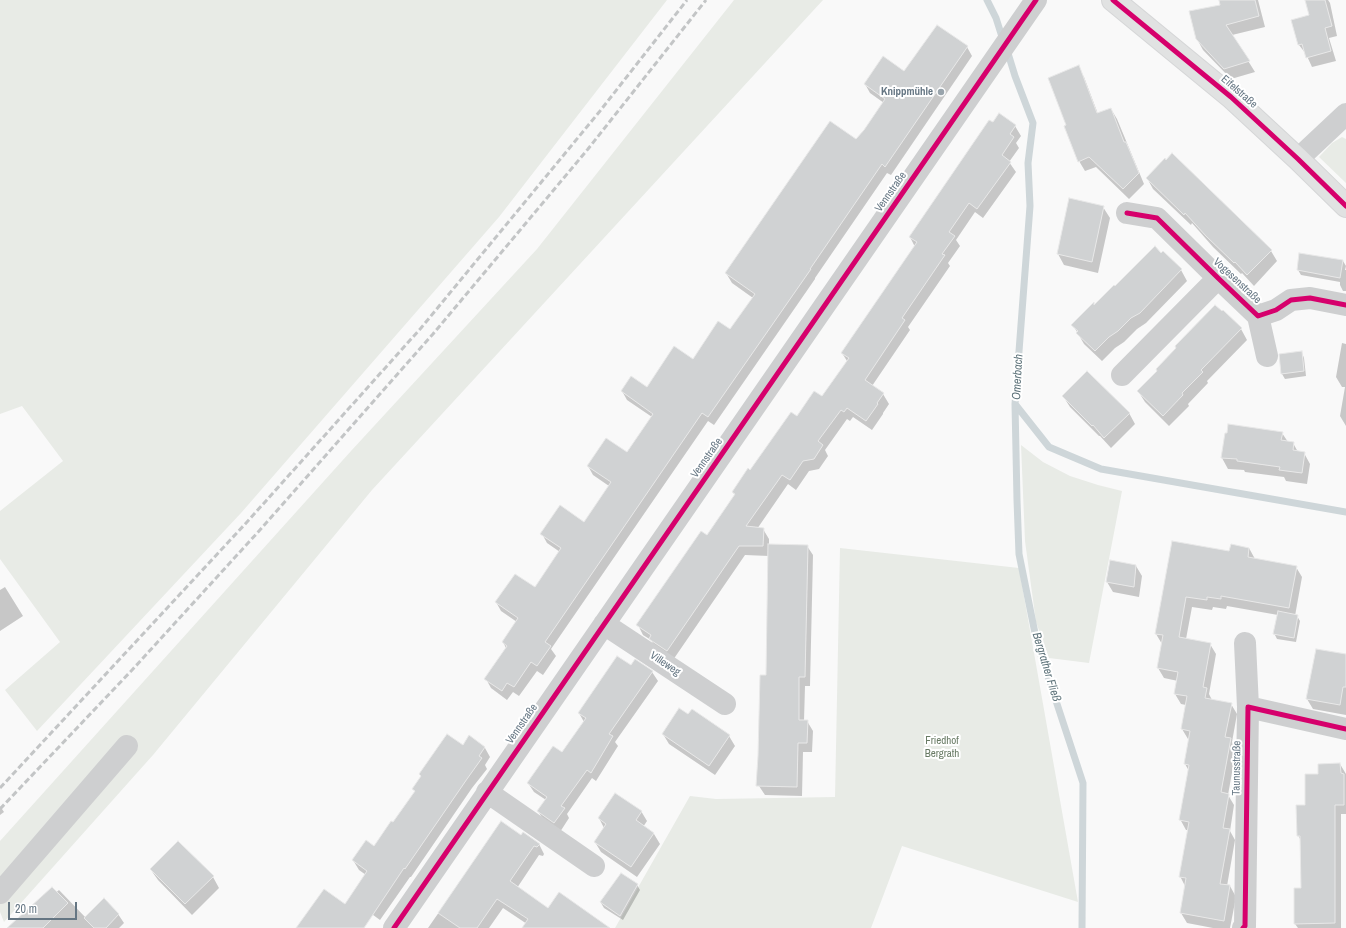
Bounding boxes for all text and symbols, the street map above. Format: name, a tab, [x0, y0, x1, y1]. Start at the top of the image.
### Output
street label: Eifelstraße	[1218, 73, 1260, 111]
place label: Knippmühle	[881, 85, 933, 99]
marker: Knippmühle	[936, 87, 946, 97]
street label: Vennstraße	[872, 169, 910, 215]
street label: Vogesenstraße	[1210, 255, 1264, 307]
water label: Omerbach	[1010, 354, 1026, 400]
street label: Vennstraße	[688, 435, 726, 481]
water label: Bergrather Fließ	[1029, 631, 1063, 703]
street label: Villeweg	[647, 649, 683, 679]
street label: Vennstraße	[503, 701, 541, 747]
park label: Friedhof Bergrath	[925, 734, 959, 760]
street label: Taunusstraße	[1230, 740, 1244, 796]
scale bar	[10, 894, 79, 920]
text: 20 m	[15, 901, 37, 917]

